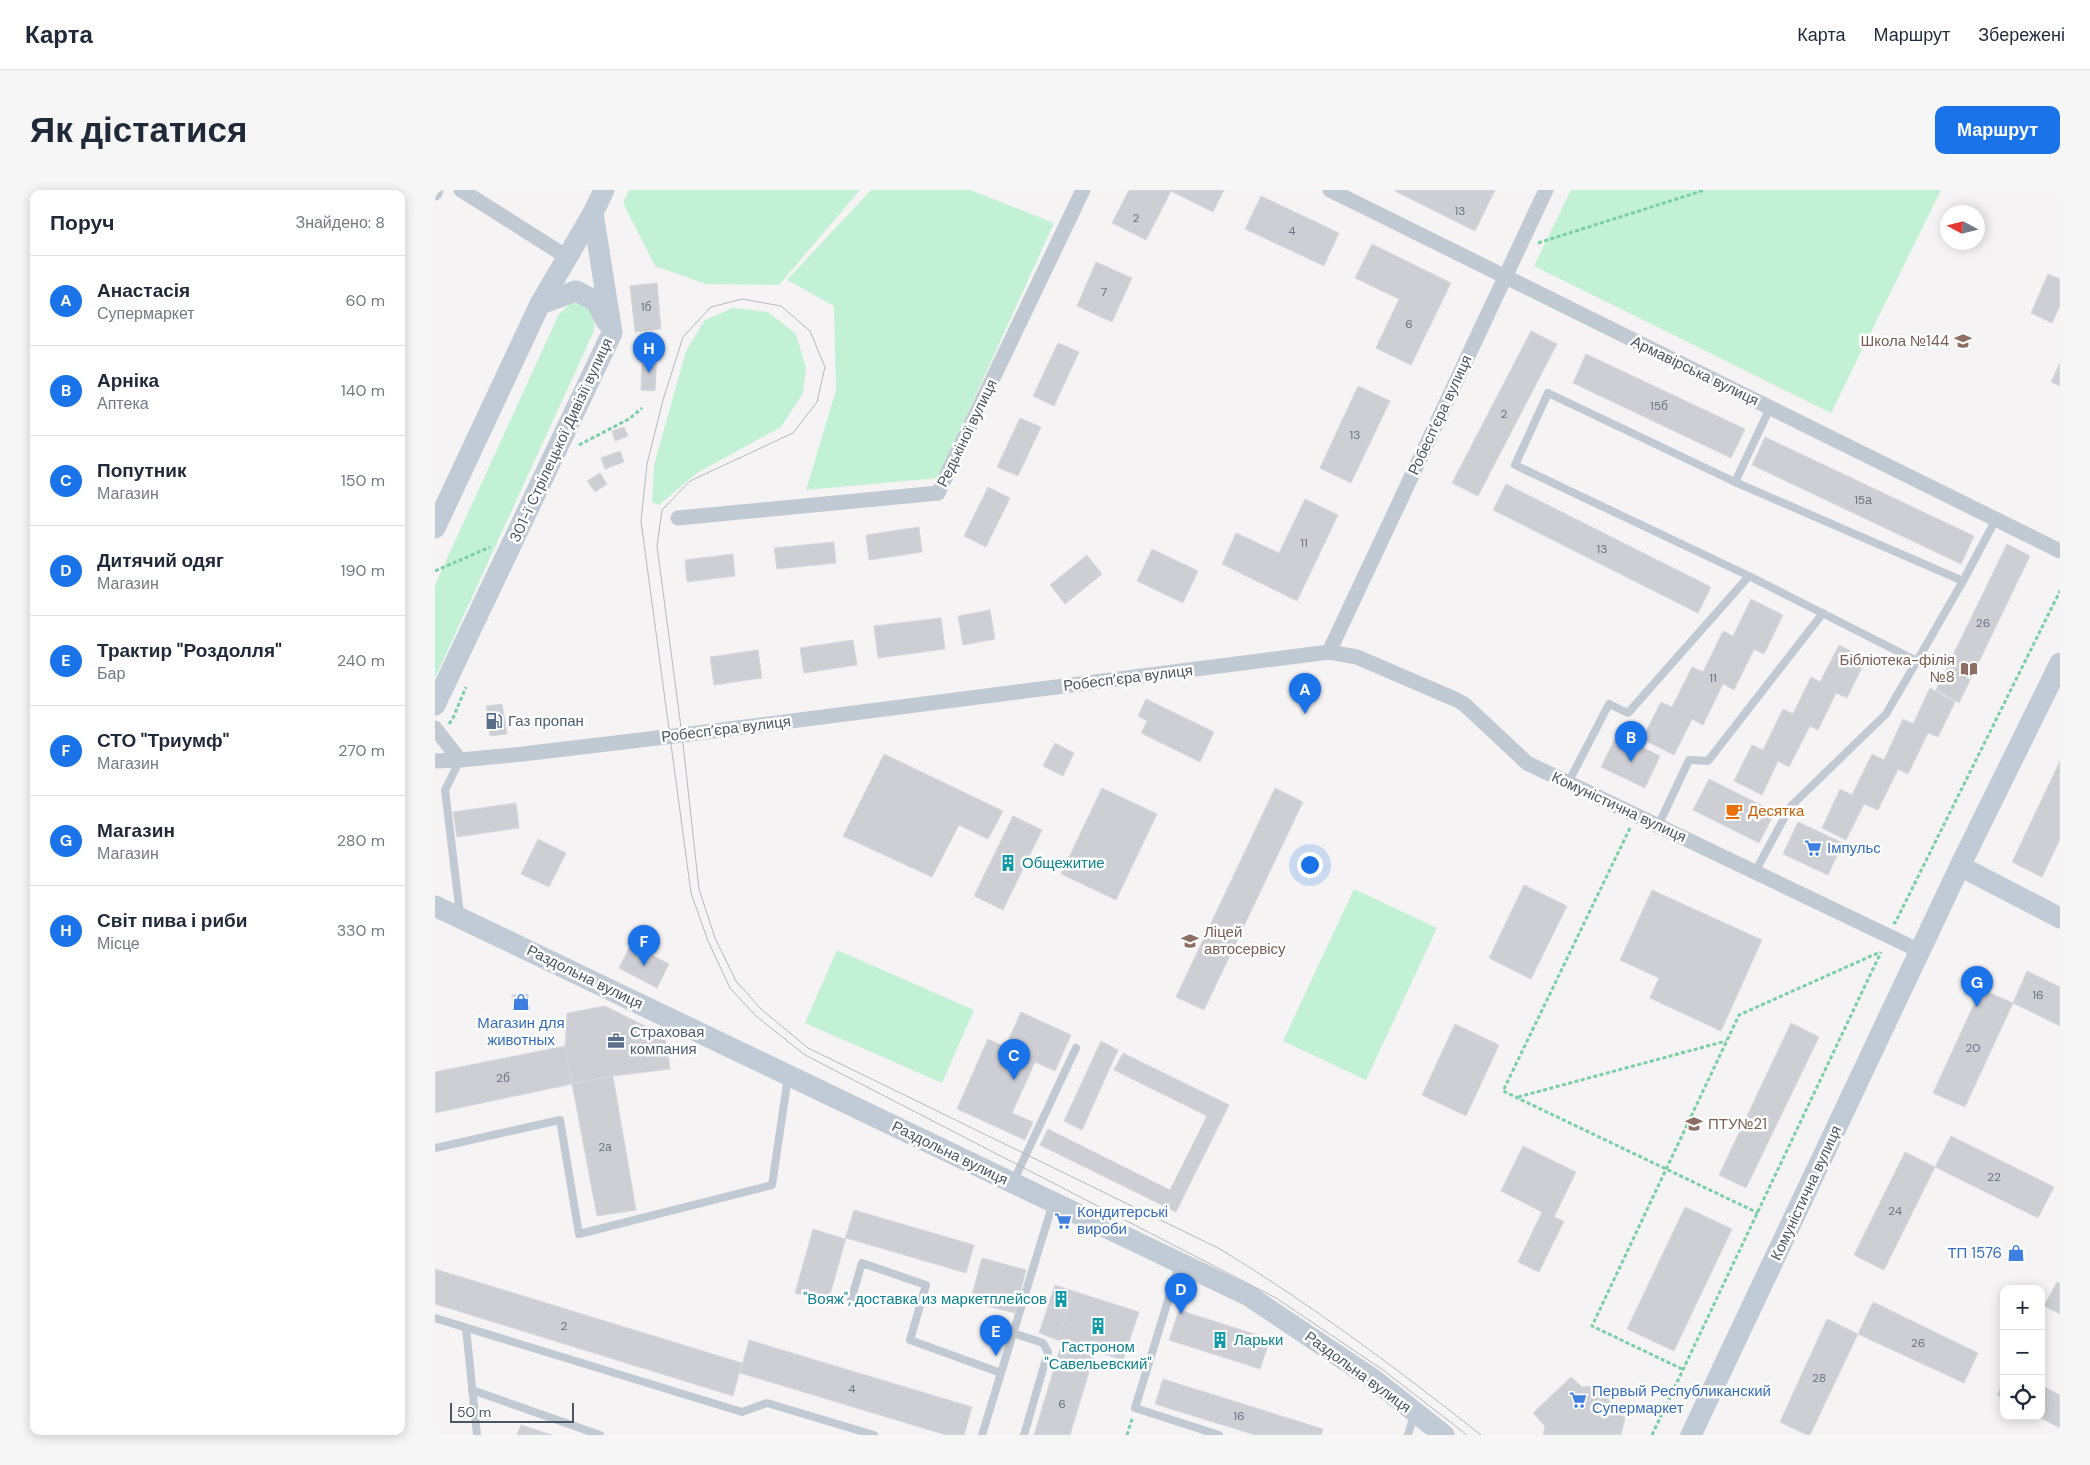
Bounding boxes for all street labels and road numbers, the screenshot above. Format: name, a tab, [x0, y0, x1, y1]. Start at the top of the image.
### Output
street label: Армавірська вулиця	[1628, 331, 1762, 411]
street label: 301-ї Стрілецької Дивізії вулиця	[505, 335, 617, 545]
street label: Робесп’єра вулиця	[1403, 352, 1477, 478]
street label: Редькіної вулиця	[932, 376, 1002, 490]
street label: Робесп’єра вулиця	[1062, 660, 1194, 696]
street label: Робесп’єра вулиця	[660, 711, 792, 747]
street label: Комуністична вулиця	[1548, 767, 1690, 847]
street label: Раздольна вулиця	[524, 940, 646, 1014]
street label: Раздольна вулиця	[889, 1116, 1011, 1190]
street label: Комуністична вулиця	[1766, 1122, 1846, 1264]
street label: Раздольна вулиця	[1301, 1327, 1415, 1417]

